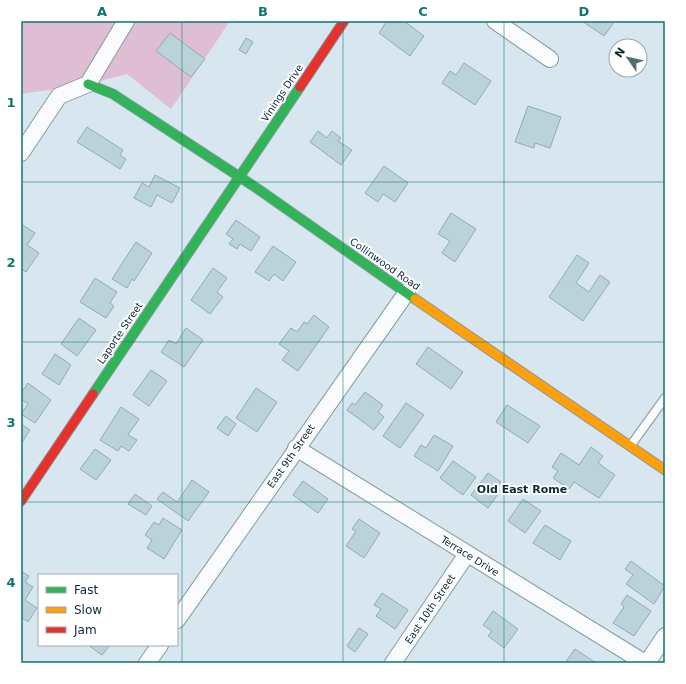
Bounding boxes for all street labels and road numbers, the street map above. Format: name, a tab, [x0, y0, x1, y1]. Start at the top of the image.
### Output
street label: Vinings Drive	[259, 62, 305, 124]
street label: Collinwood Road	[348, 236, 422, 292]
street label: Laporte Street	[95, 300, 145, 366]
street label: East 9th Street	[265, 422, 317, 490]
street label: Terrace Drive	[438, 533, 501, 578]
street label: East 10th Street	[403, 572, 457, 646]

